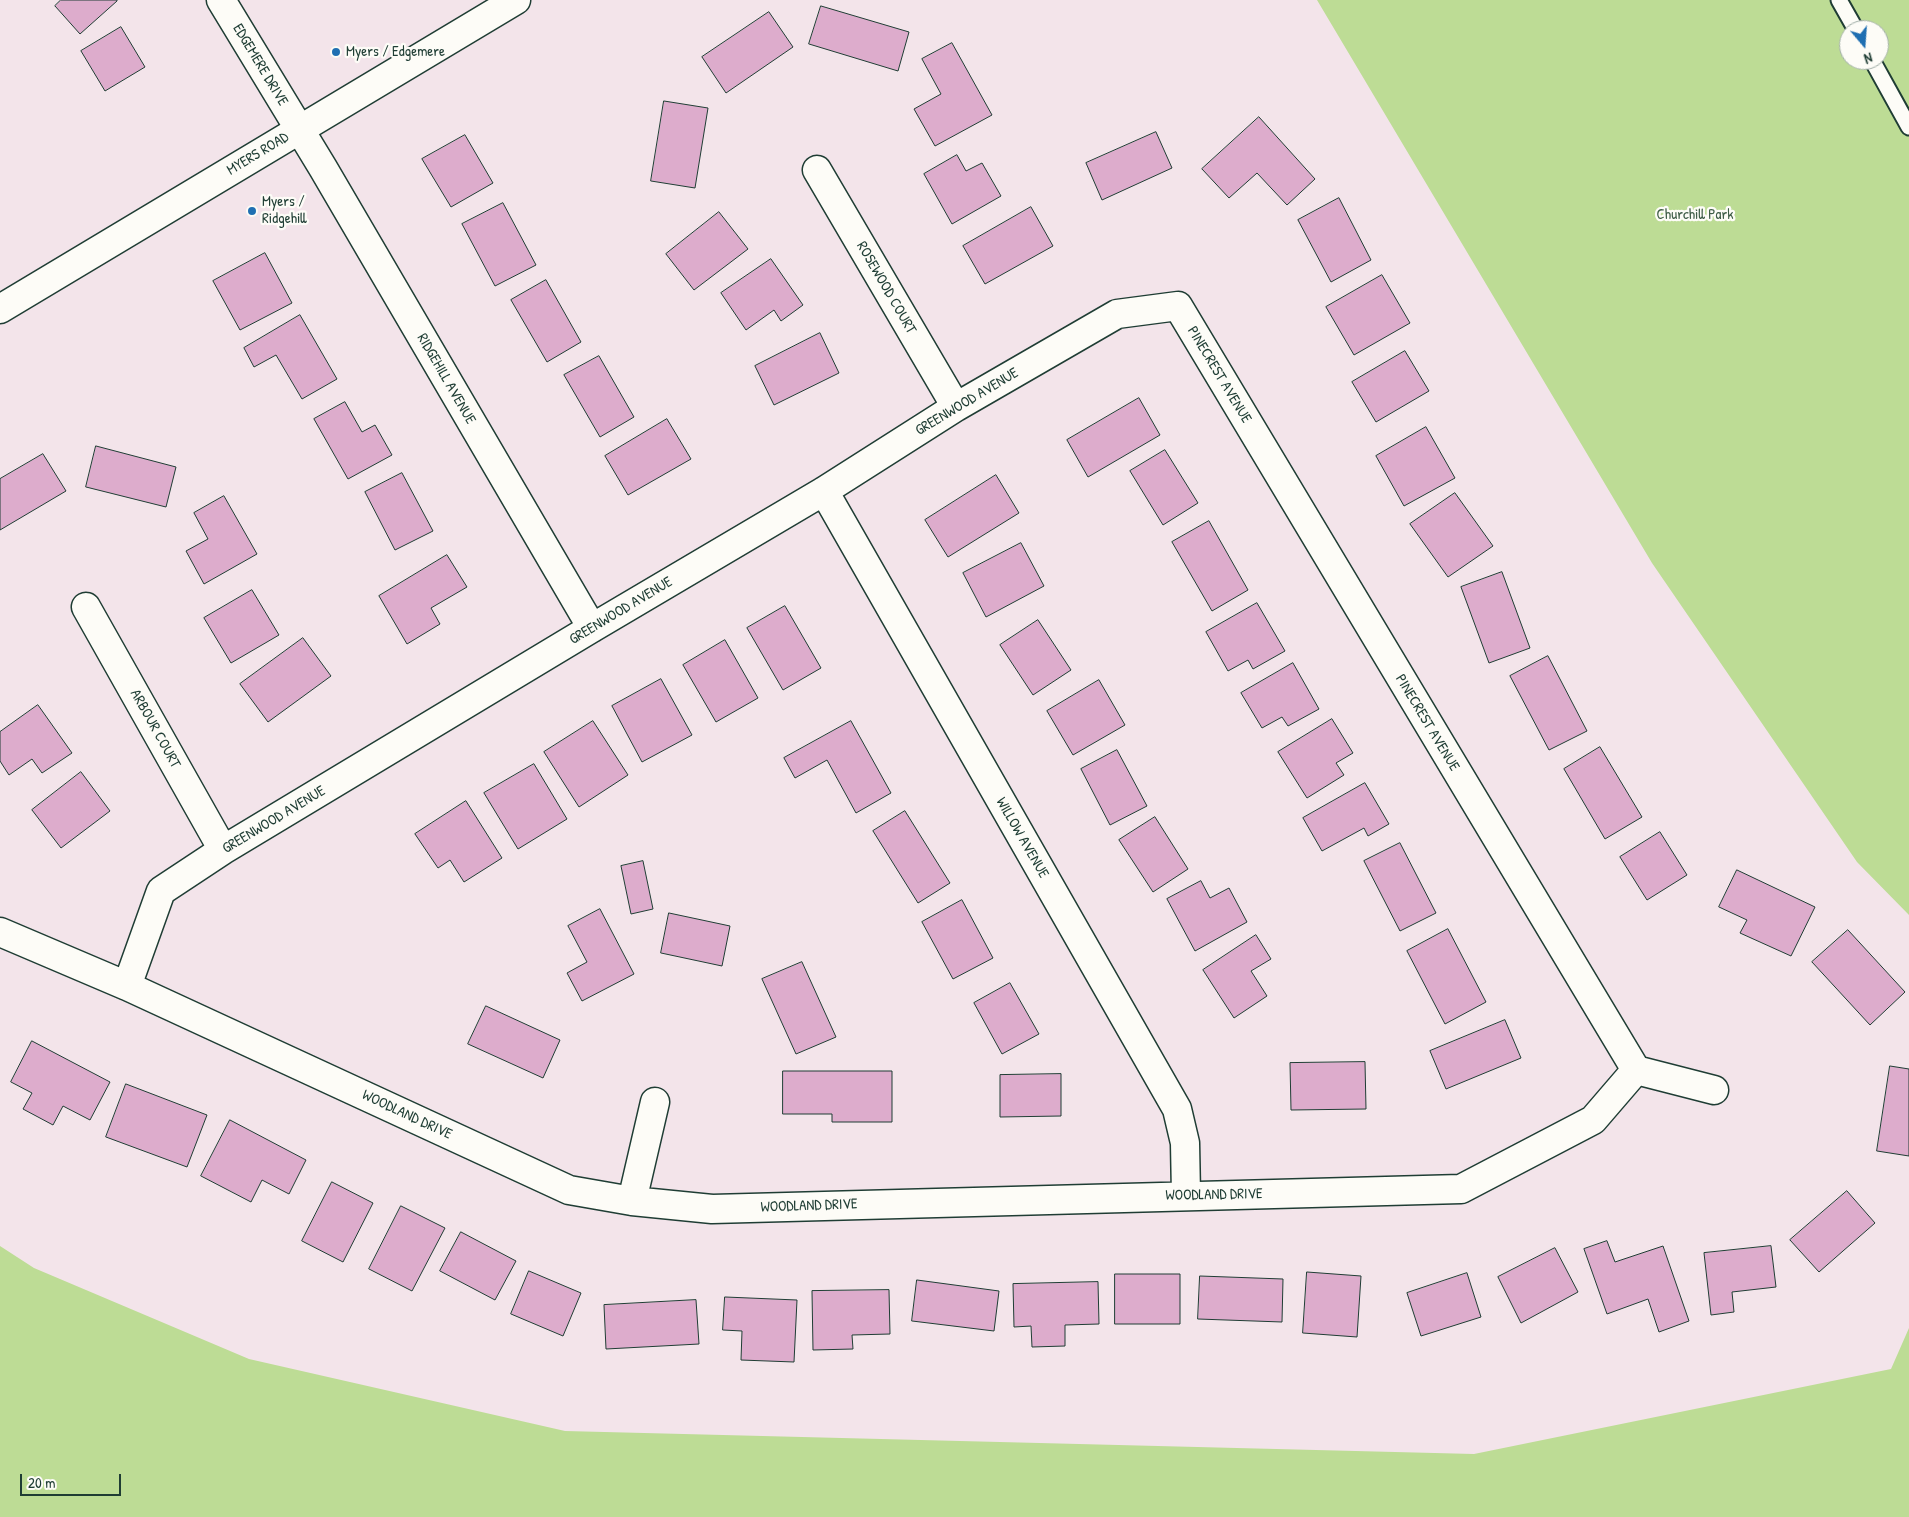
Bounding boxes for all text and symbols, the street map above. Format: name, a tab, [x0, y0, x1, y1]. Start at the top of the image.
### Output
north arrow	[1839, 20, 1889, 70]
street label: EDGEMERE DRIVE	[228, 21, 292, 109]
place label: Myers / Edgemere	[346, 43, 445, 61]
marker: Myers / Edgemere	[330, 46, 342, 58]
text: N	[1862, 49, 1875, 69]
street label: MYERS ROAD	[224, 129, 292, 179]
place label: Myers / Ridgehill	[262, 193, 307, 228]
marker: Myers / Ridgehill	[246, 205, 258, 217]
park label: Churchill Park	[1657, 206, 1733, 224]
street label: ROSEWOOD COURT	[852, 239, 920, 337]
street label: PINECREST AVENUE	[1183, 323, 1255, 427]
street label: RIDGEHILL AVENUE	[413, 330, 479, 428]
street label: GREENWOOD AVENUE	[912, 364, 1022, 440]
street label: GREENWOOD AVENUE	[566, 573, 676, 649]
street label: PINECREST AVENUE	[1391, 671, 1463, 775]
street label: ARBOUR COURT	[126, 686, 184, 772]
street label: GREENWOOD AVENUE	[219, 782, 329, 858]
street label: WILLOW AVENUE	[992, 794, 1052, 882]
street label: WOODLAND DRIVE	[359, 1086, 455, 1144]
street label: WOODLAND DRIVE	[1165, 1185, 1263, 1205]
street label: WOODLAND DRIVE	[760, 1195, 858, 1217]
scale bar	[22, 1464, 124, 1496]
text: 20 m	[28, 1472, 55, 1493]

